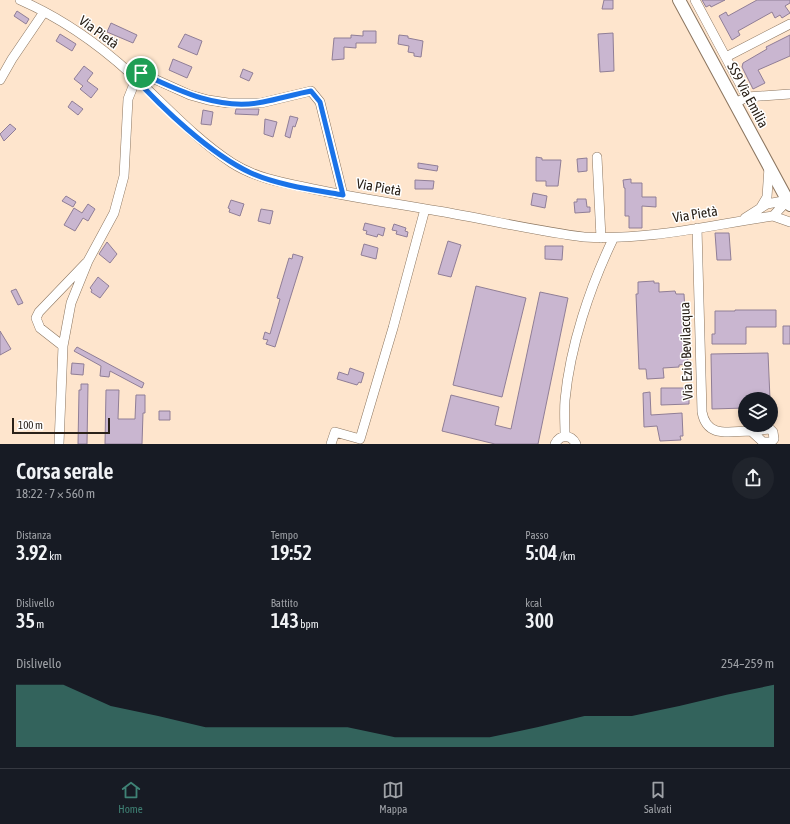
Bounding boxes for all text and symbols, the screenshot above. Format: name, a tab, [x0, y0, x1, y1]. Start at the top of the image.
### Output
street label: Via Pietà	[76, 12, 122, 52]
pin	[124, 56, 158, 90]
street label: SS9 Via Emilia	[724, 60, 772, 130]
icon: arrive	[130, 62, 152, 84]
street label: Via Pietà	[355, 175, 403, 199]
street label: Via Pietà	[671, 203, 719, 225]
street label: Via Ezio Bevilacqua	[676, 302, 696, 400]
map controls	[738, 392, 778, 432]
button: layers	[738, 392, 778, 432]
scale bar	[12, 416, 110, 435]
text: 100 m	[18, 419, 43, 431]
button: share	[732, 457, 774, 499]
text: Corsa serale	[16, 458, 113, 484]
text: 18:22 · 7 × 560 m	[16, 486, 95, 501]
text: Distanza	[16, 529, 51, 541]
text: Tempo	[271, 529, 298, 541]
text: Passo	[525, 529, 549, 541]
text: 3.92	[16, 541, 48, 564]
text: 19:52	[271, 541, 312, 564]
text: 5:04	[525, 541, 558, 564]
text: km	[48, 550, 62, 562]
text: /km	[558, 550, 576, 562]
text: Dislivello	[16, 597, 54, 609]
text: Battito	[271, 597, 298, 609]
text: kcal	[525, 597, 542, 609]
text: 35	[16, 609, 35, 632]
text: 143	[271, 609, 299, 632]
text: 300	[525, 609, 554, 632]
text: m	[35, 618, 44, 630]
text: bpm	[299, 618, 319, 630]
text: Dislivello	[16, 656, 61, 671]
text: 254–259 m	[721, 656, 774, 671]
tab: Home	[118, 779, 143, 815]
tab: Mappa	[379, 779, 407, 815]
tab: Salvati	[644, 779, 672, 815]

